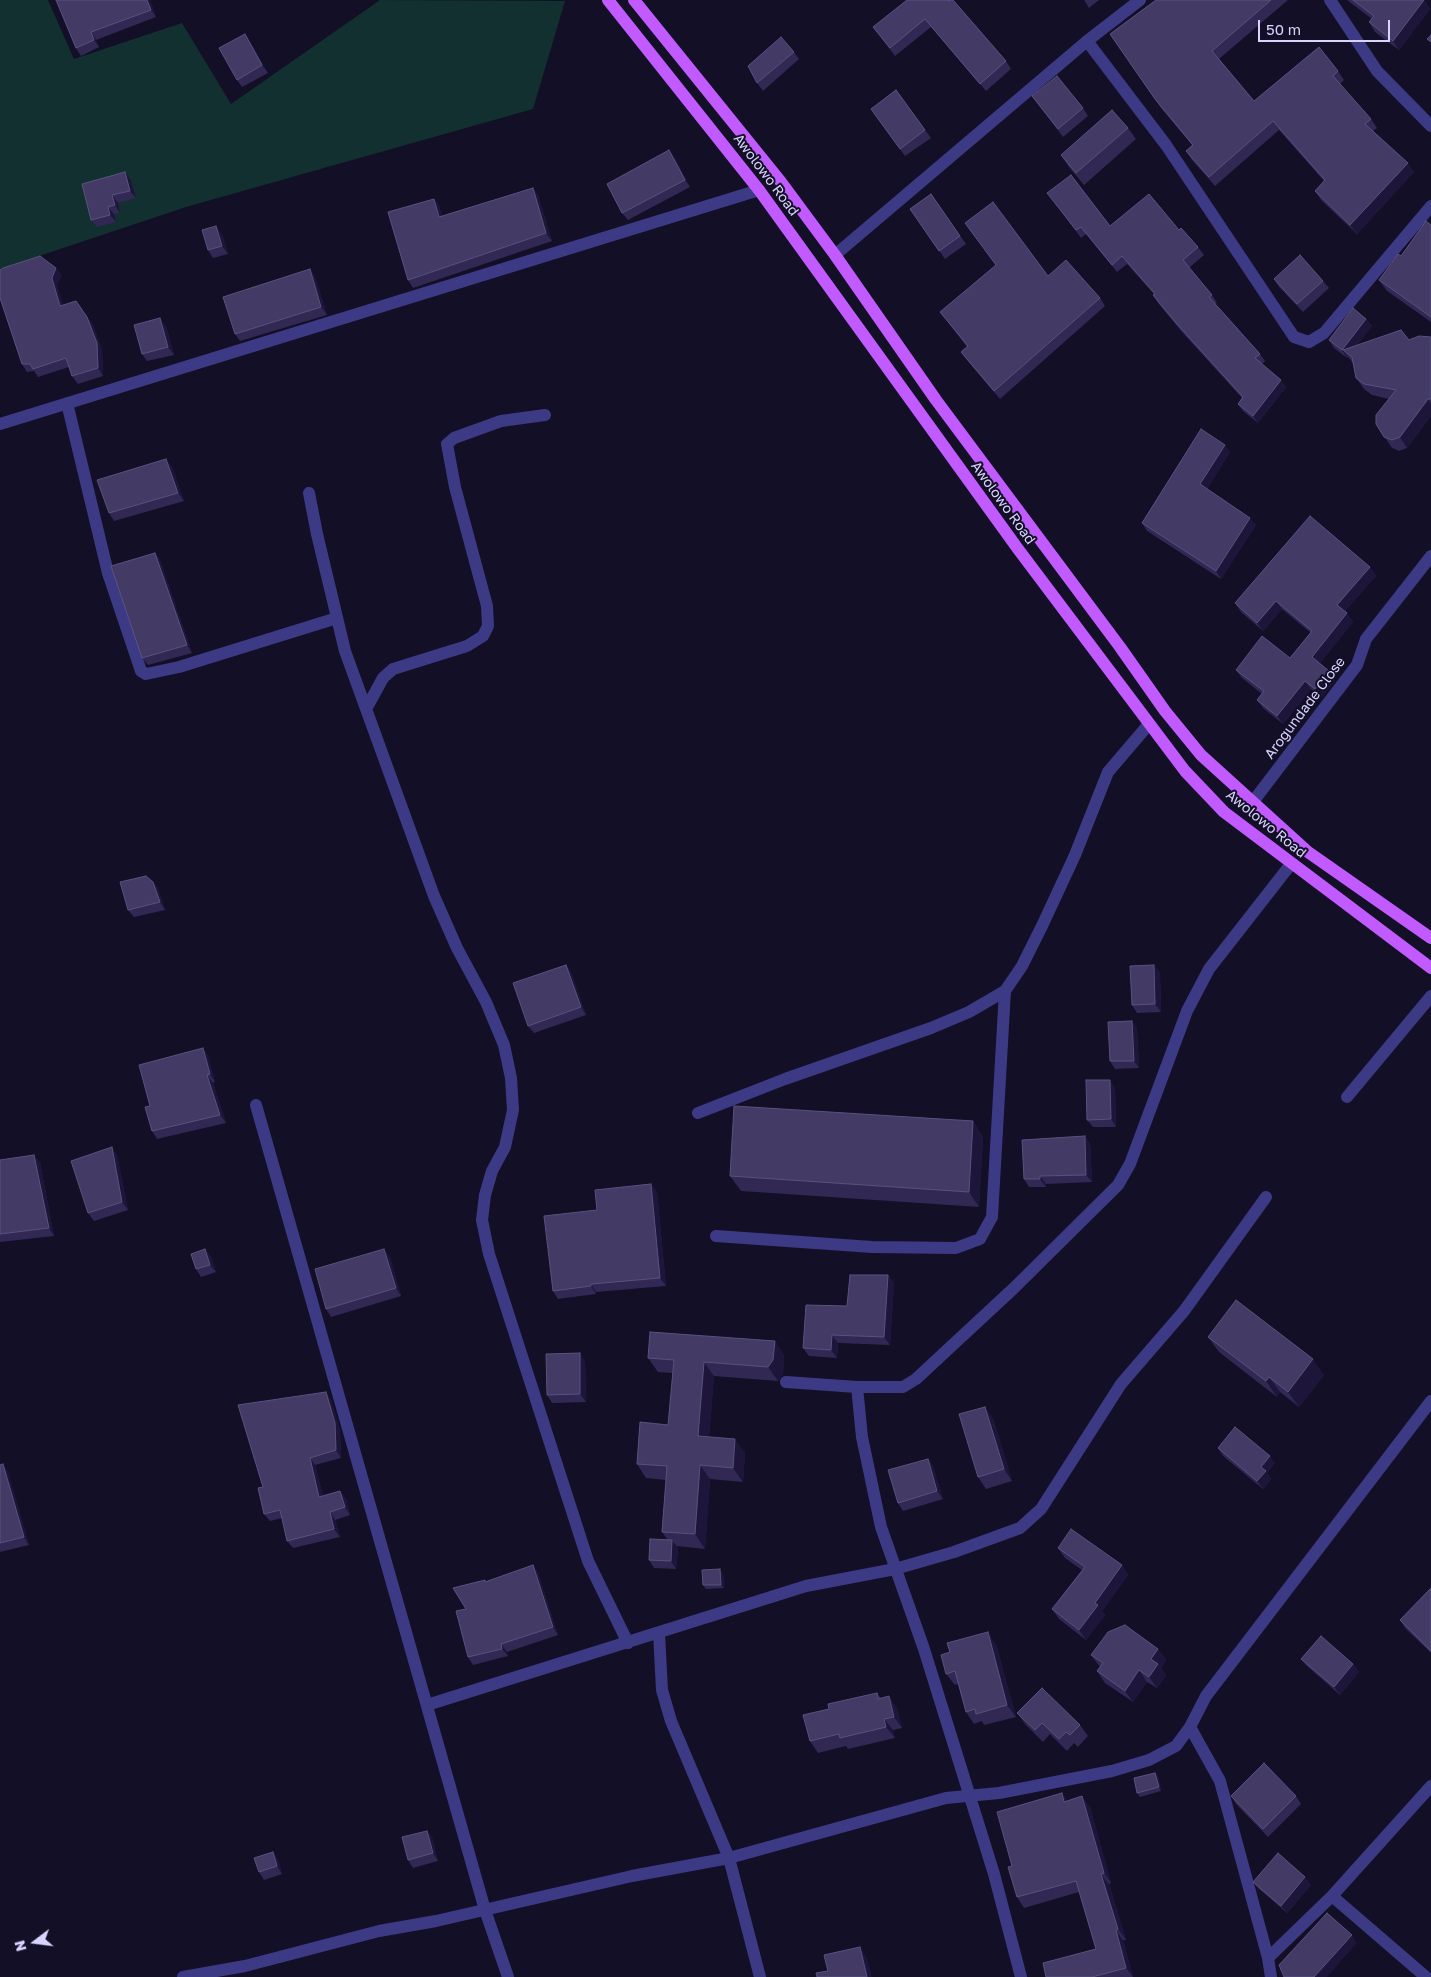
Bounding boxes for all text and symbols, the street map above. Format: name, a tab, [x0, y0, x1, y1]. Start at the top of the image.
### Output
scale bar	[1261, 10, 1394, 42]
text: 50 m	[1266, 20, 1301, 38]
street label: Awolowo Road	[730, 131, 802, 219]
street label: Awolowo Road	[967, 458, 1039, 548]
street label: Arogundade Close	[1261, 654, 1349, 762]
street label: Awolowo Road	[1223, 787, 1309, 861]
north arrow	[10, 1917, 60, 1967]
text: N	[10, 1939, 30, 1953]

